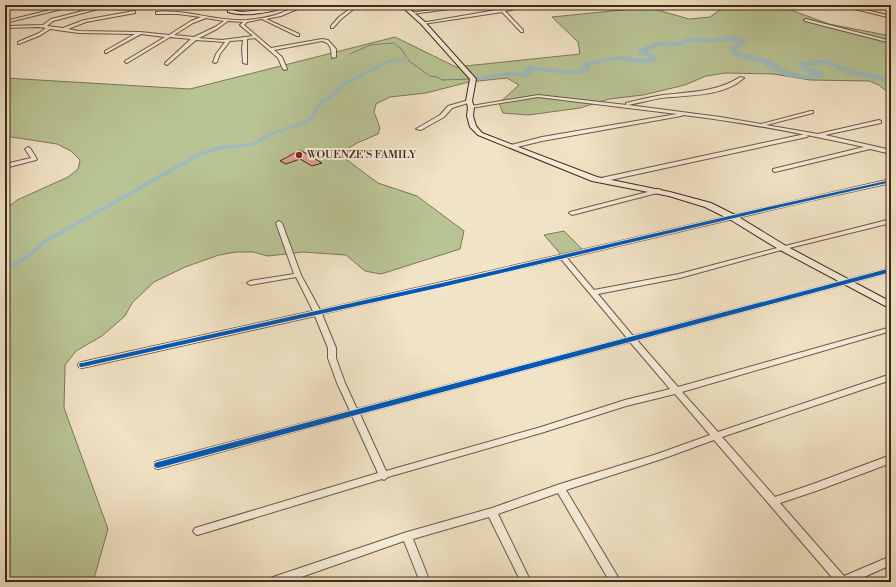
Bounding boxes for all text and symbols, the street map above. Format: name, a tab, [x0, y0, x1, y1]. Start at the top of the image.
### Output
place label: WOUENZE'S FAMILY	[306, 148, 417, 162]
marker: WOUENZE'S FAMILY	[294, 150, 304, 160]

